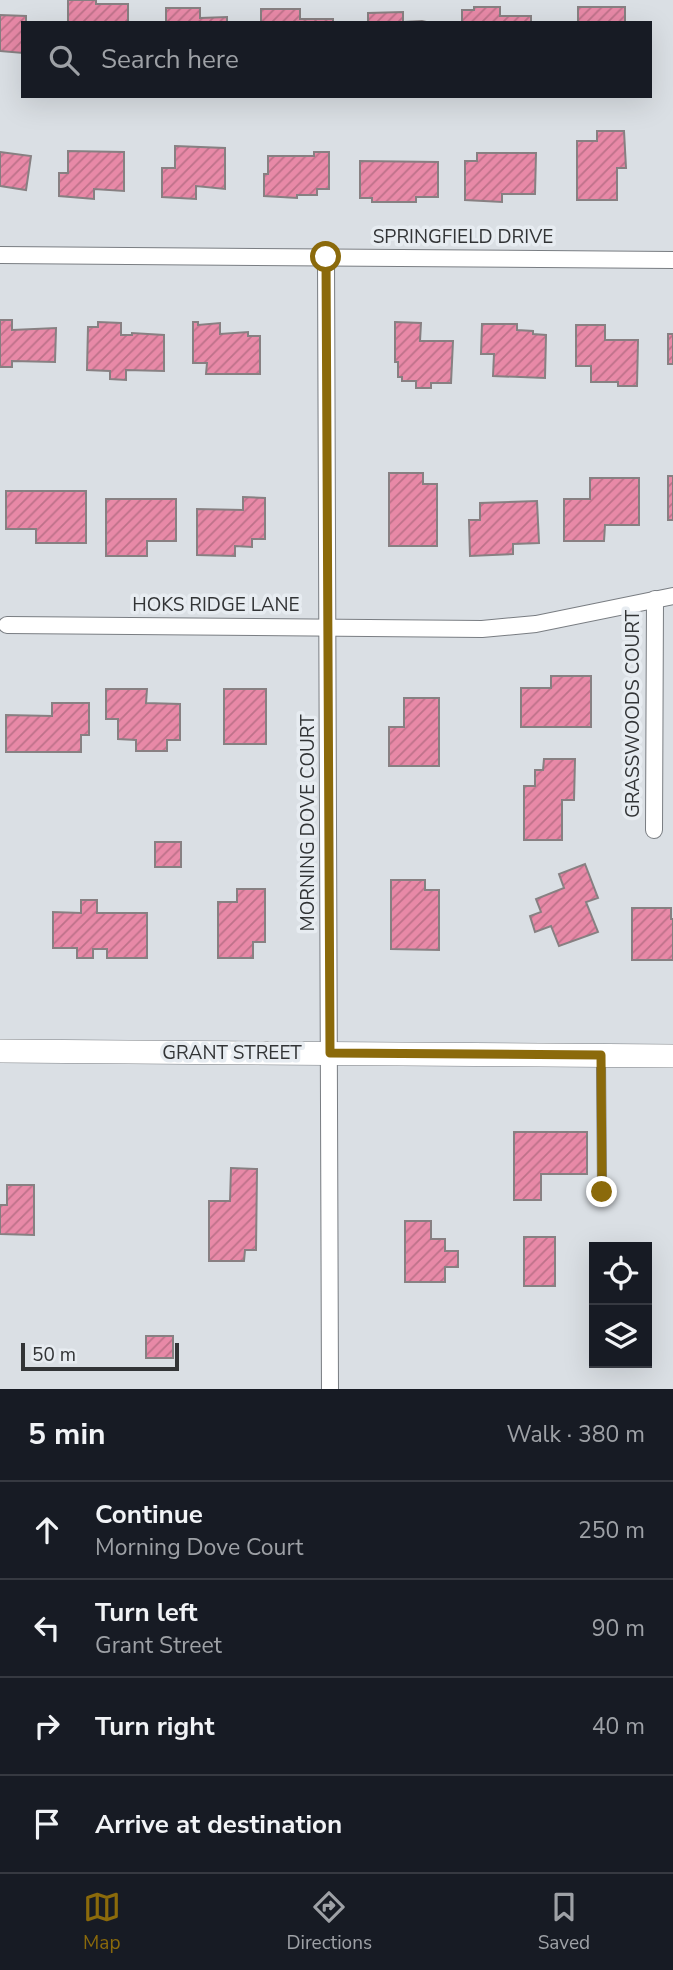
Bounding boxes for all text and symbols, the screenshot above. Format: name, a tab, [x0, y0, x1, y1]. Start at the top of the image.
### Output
search box	[21, 21, 652, 98]
icon: search	[45, 41, 83, 79]
text: Search here	[101, 42, 239, 77]
street label: SPRINGFIELD DRIVE	[373, 224, 553, 250]
route start	[310, 241, 341, 272]
street label: HOKS RIDGE LANE	[132, 592, 300, 618]
street label: GRASSWOODS COURT	[620, 609, 646, 818]
street label: MORNING DOVE COURT	[295, 714, 321, 932]
street label: GRANT STREET	[162, 1040, 302, 1066]
route end	[586, 1176, 617, 1207]
map controls	[589, 1242, 652, 1368]
button: locate	[589, 1242, 652, 1305]
button: layers	[589, 1305, 652, 1368]
scale bar	[21, 1340, 178, 1372]
text: 50 m	[32, 1342, 76, 1368]
text: 5 min	[28, 1414, 106, 1455]
text: Walk · 380 m	[506, 1419, 645, 1450]
text: Continue	[95, 1497, 203, 1532]
icon: ahead	[28, 1511, 66, 1549]
text: 250 m	[578, 1515, 645, 1546]
text: Morning Dove Court	[95, 1532, 303, 1563]
text: Turn left	[95, 1595, 198, 1630]
icon: left	[28, 1609, 66, 1647]
text: 90 m	[592, 1613, 645, 1644]
text: Grant Street	[95, 1630, 222, 1661]
icon: right	[28, 1707, 66, 1745]
text: Turn right	[95, 1709, 214, 1744]
text: 40 m	[592, 1711, 645, 1742]
icon: arrive	[28, 1805, 66, 1843]
text: Arrive at destination	[95, 1807, 342, 1842]
tab: Map	[83, 1888, 121, 1956]
tab: Directions	[286, 1888, 372, 1956]
tab: Saved	[538, 1888, 590, 1956]

